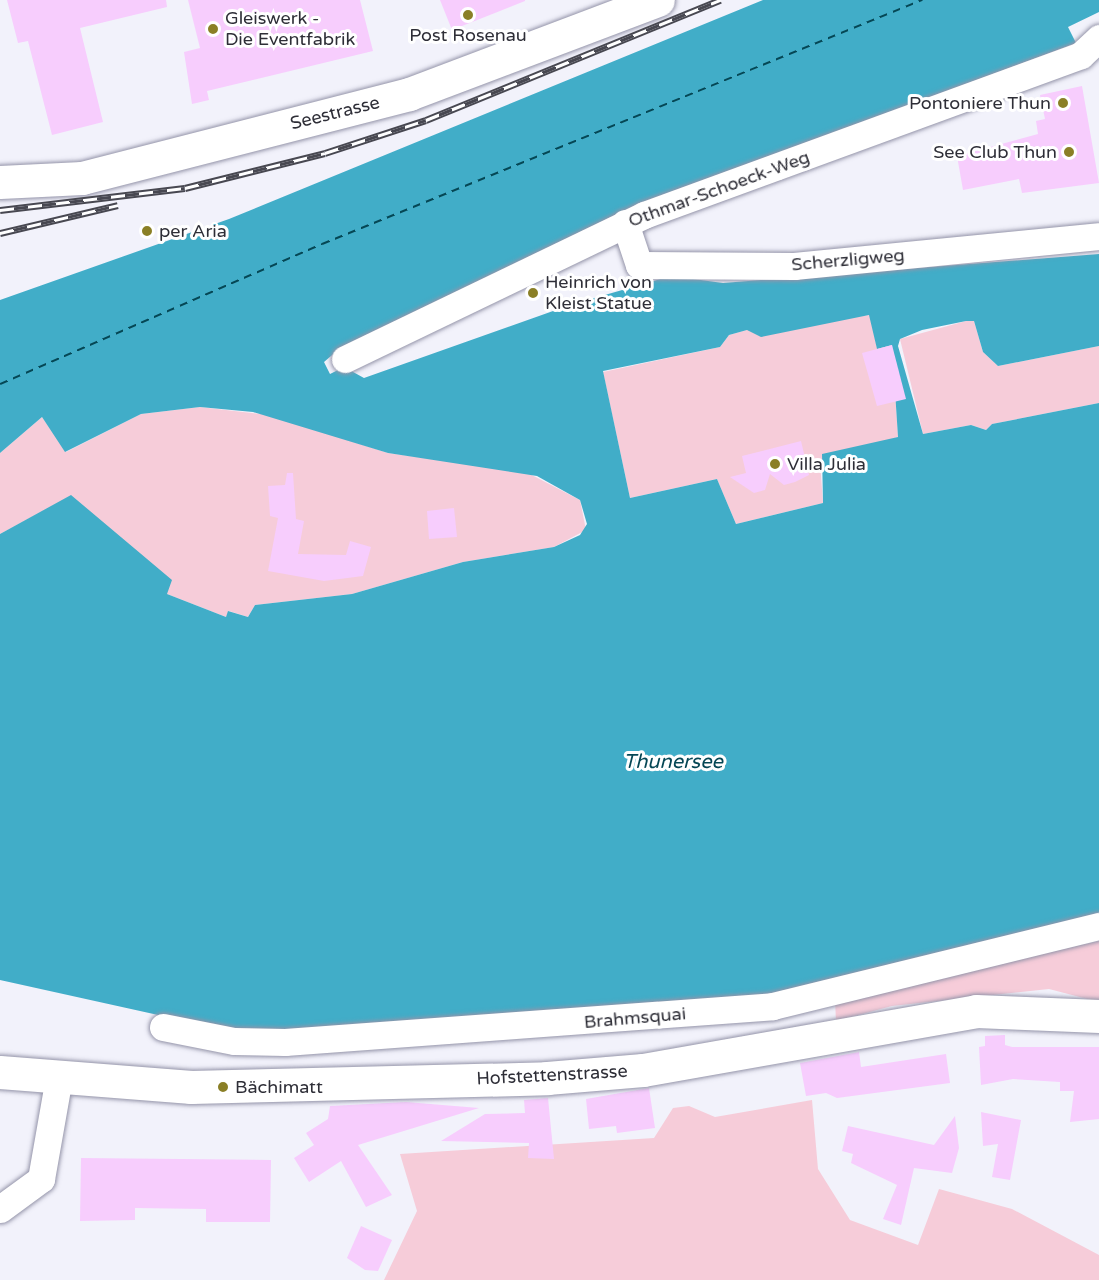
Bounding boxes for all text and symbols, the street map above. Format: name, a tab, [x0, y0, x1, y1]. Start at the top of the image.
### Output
place label: Gleiswerk - Die Eventfabrik	[225, 8, 355, 50]
marker: Post Rosenau	[461, 8, 475, 22]
marker: Gleiswerk - Die Eventfabrik	[206, 22, 220, 36]
place label: Post Rosenau	[409, 24, 527, 46]
street label: Seestrasse	[288, 91, 382, 135]
place label: Pontoniere Thun	[909, 92, 1051, 114]
marker: Pontoniere Thun	[1056, 96, 1070, 110]
place label: See Club Thun	[933, 141, 1057, 163]
marker: See Club Thun	[1062, 145, 1076, 159]
street label: Othmar-Schoeck-Weg	[625, 146, 813, 232]
place label: per Aria	[159, 220, 227, 242]
marker: per Aria	[140, 224, 154, 238]
street label: Scherzligweg	[790, 244, 906, 276]
place label: Heinrich von Kleist Statue	[545, 272, 652, 314]
marker: Heinrich von Kleist Statue	[526, 286, 540, 300]
place label: Villa Julia	[787, 453, 866, 475]
marker: Villa Julia	[768, 457, 782, 471]
water label: Thunersee	[623, 750, 723, 774]
street label: Brahmsquai	[583, 1003, 687, 1033]
street label: Hofstettenstrasse	[476, 1060, 628, 1090]
place label: Bächimatt	[235, 1076, 323, 1098]
marker: Bächimatt	[216, 1080, 230, 1094]

